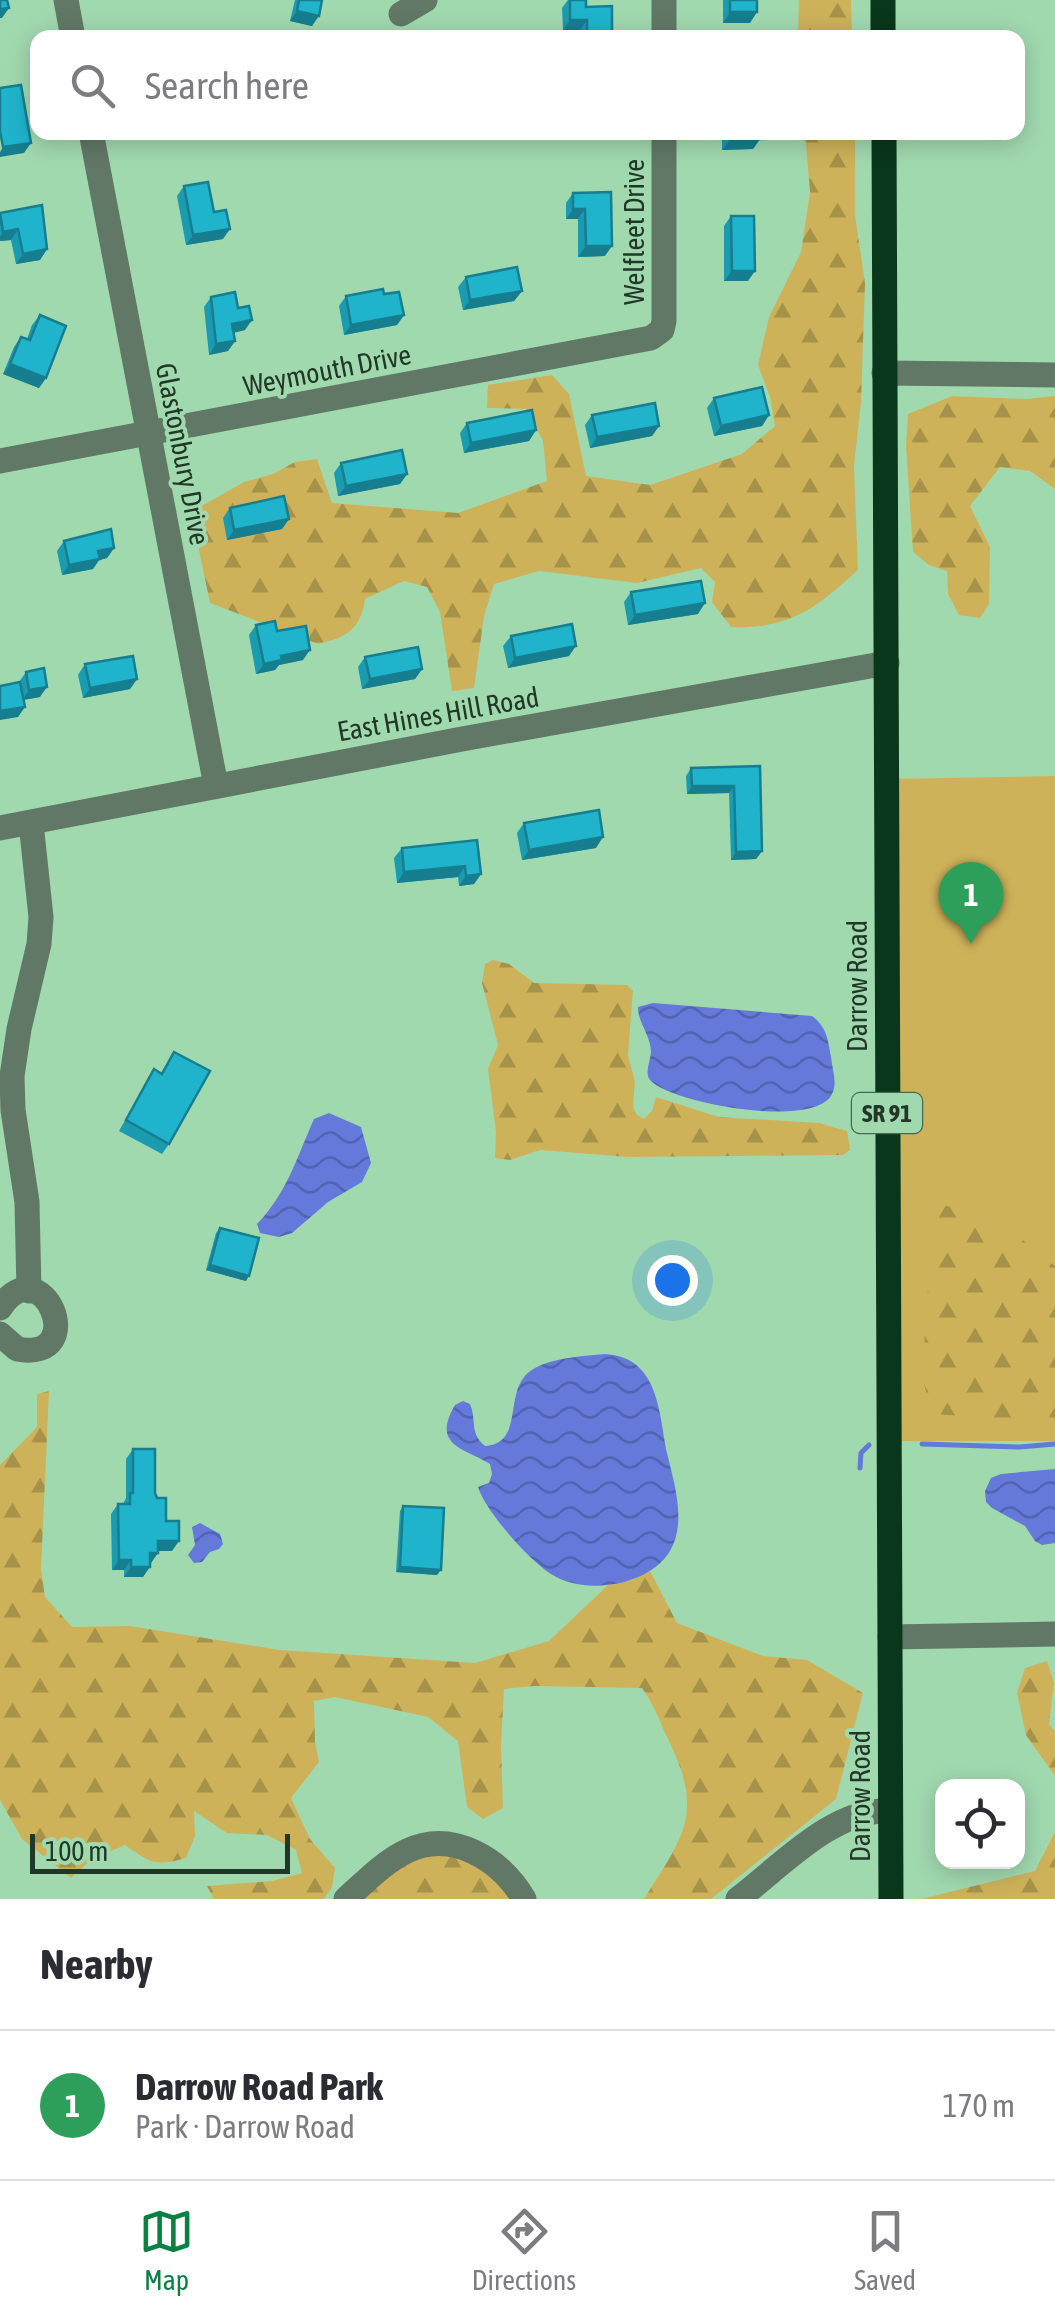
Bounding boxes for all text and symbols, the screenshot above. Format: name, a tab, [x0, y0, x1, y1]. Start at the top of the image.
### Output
search box	[30, 30, 1025, 140]
icon: search	[65, 58, 120, 113]
text: Search here	[145, 64, 309, 107]
street label: Welfleet Drive	[618, 159, 650, 305]
street label: Weymouth Drive	[240, 338, 414, 402]
street label: Glastonbury Drive	[150, 360, 216, 548]
street label: East Hines Hill Road	[335, 681, 541, 747]
pin: 1	[938, 862, 1004, 944]
street label: Darrow Road	[841, 920, 873, 1052]
road number: SR 91	[852, 1093, 922, 1133]
your location	[647, 1255, 698, 1306]
street label: Darrow Road	[844, 1730, 876, 1862]
map controls	[935, 1779, 1025, 1869]
button: locate	[935, 1779, 1025, 1869]
scale bar	[30, 1829, 290, 1874]
text: 100 m	[45, 1835, 108, 1867]
text: Nearby	[40, 1940, 153, 1988]
text: Darrow Road Park	[135, 2065, 383, 2108]
text: 1	[65, 2087, 80, 2124]
text: 170 m	[942, 2087, 1015, 2124]
text: Park · Darrow Road	[135, 2108, 355, 2145]
tab: Map	[139, 2204, 194, 2296]
tab: Directions	[472, 2204, 576, 2296]
tab: Saved	[854, 2204, 916, 2296]

